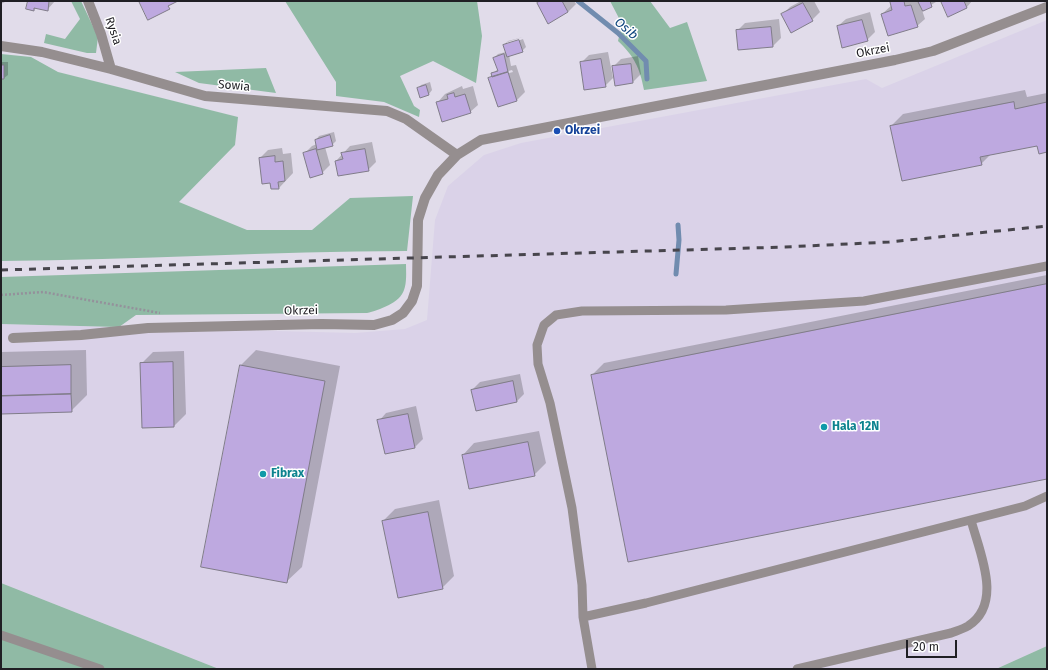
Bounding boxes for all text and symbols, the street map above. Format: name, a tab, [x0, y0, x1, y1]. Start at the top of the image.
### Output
street label: Rysia	[102, 15, 124, 47]
water label: Osib	[611, 15, 641, 43]
street label: Okrzei	[855, 41, 891, 61]
street label: Sowia	[217, 77, 251, 95]
place label: Okrzei	[565, 124, 600, 138]
marker: Okrzei	[552, 126, 562, 136]
street label: Okrzei	[284, 304, 318, 318]
place label: Hala 12N	[832, 420, 879, 434]
marker: Hala 12N	[819, 422, 829, 432]
place label: Fibrax	[271, 467, 304, 481]
marker: Fibrax	[258, 469, 268, 479]
scale bar	[908, 632, 959, 658]
text: 20 m	[913, 640, 939, 654]

